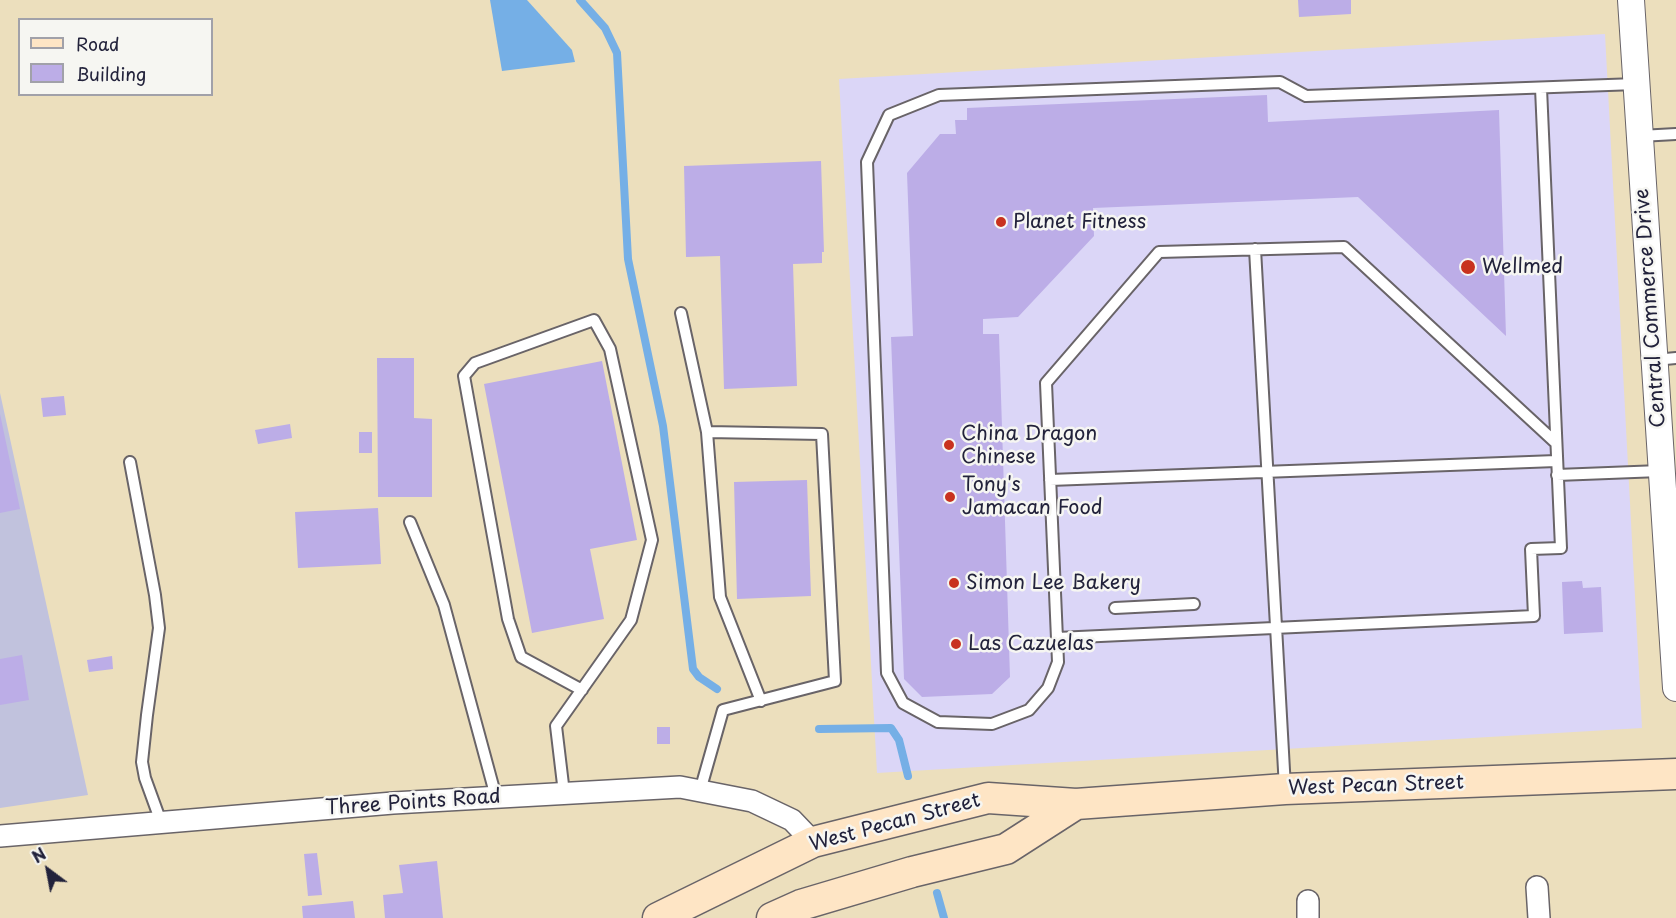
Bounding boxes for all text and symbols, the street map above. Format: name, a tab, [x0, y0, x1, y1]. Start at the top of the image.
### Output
legend	[18, 18, 213, 96]
text: Road	[76, 30, 120, 57]
text: Building	[76, 60, 146, 87]
street label: Central Commerce Drive	[1631, 188, 1671, 428]
place label: Planet Fitness	[1013, 210, 1146, 234]
marker: Planet Fitness	[994, 215, 1008, 229]
place label: Wellmed	[1482, 255, 1563, 279]
marker: Wellmed	[1459, 258, 1477, 276]
place label: China Dragon Chinese	[961, 422, 1097, 469]
marker: China Dragon Chinese	[942, 438, 956, 452]
place label: Tony's Jamacan Food	[962, 473, 1103, 520]
marker: Tony's Jamacan Food	[943, 490, 957, 504]
place label: Simon Lee Bakery	[966, 571, 1141, 595]
marker: Simon Lee Bakery	[947, 576, 961, 590]
place label: Las Cazuelas	[968, 632, 1094, 656]
marker: Las Cazuelas	[949, 637, 963, 651]
street label: West Pecan Street	[1288, 771, 1464, 801]
street label: Three Points Road	[324, 785, 502, 821]
street label: West Pecan Street	[807, 789, 983, 857]
north arrow	[18, 840, 78, 900]
text: N	[27, 841, 50, 868]

